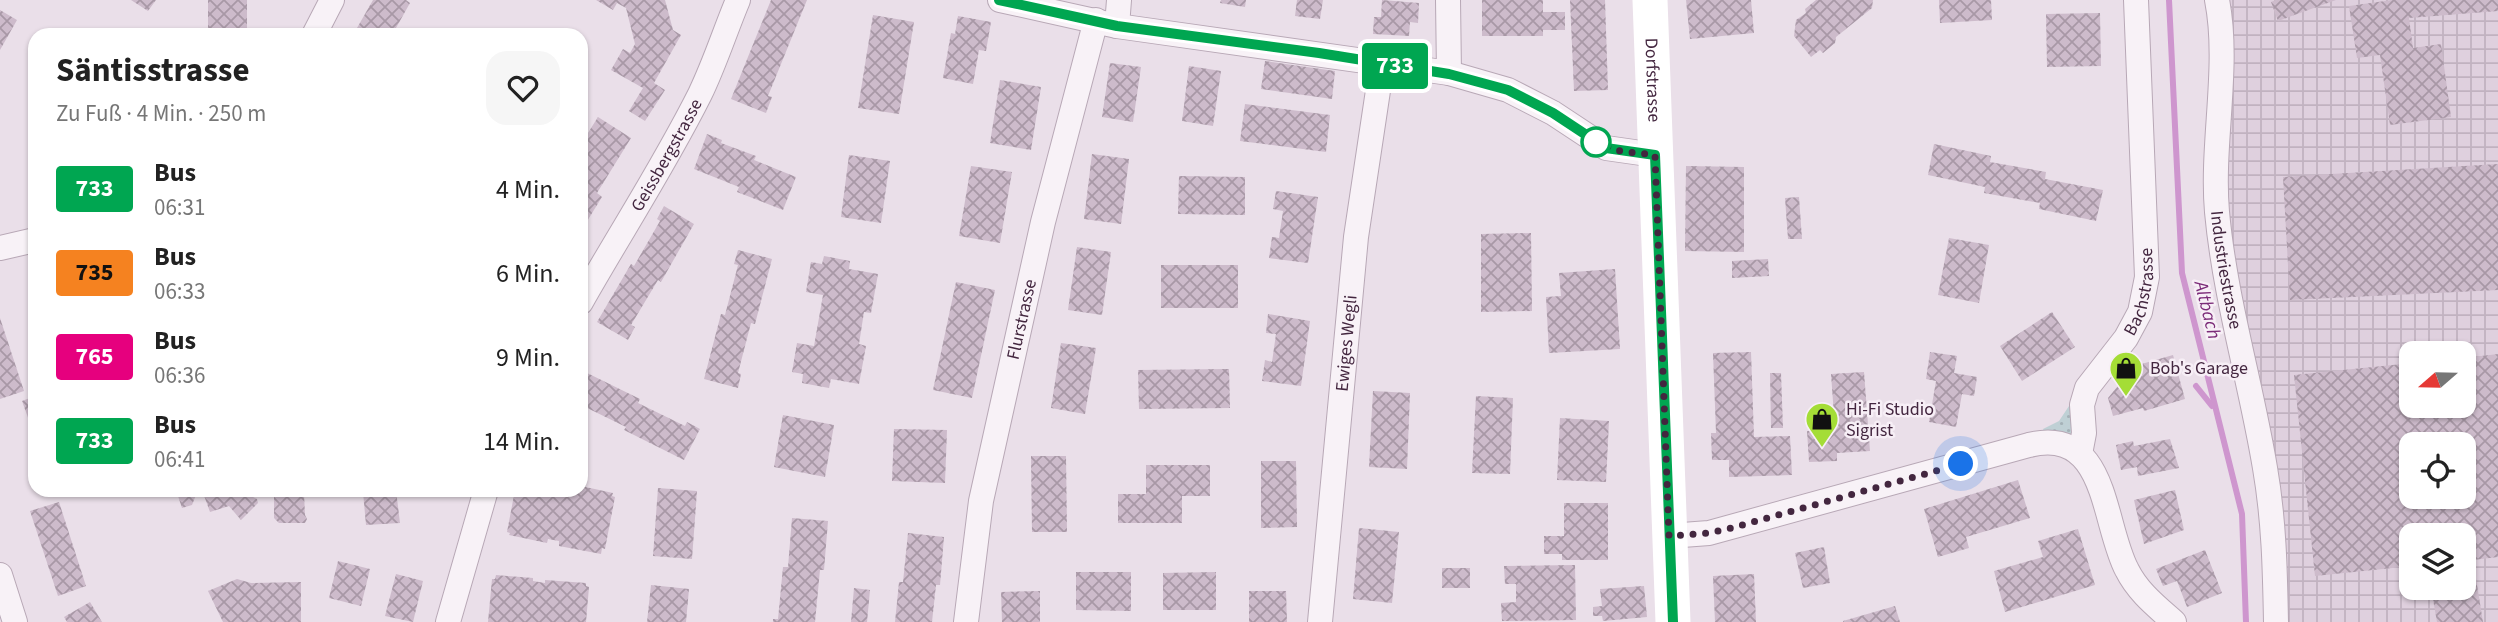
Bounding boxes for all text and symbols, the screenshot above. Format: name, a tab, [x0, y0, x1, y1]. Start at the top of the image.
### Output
street label: Dorfstrasse	[1639, 37, 1667, 123]
line badge: 733	[1355, 43, 1435, 89]
text: Säntisstrasse	[56, 47, 250, 94]
text: 733	[1376, 48, 1414, 83]
button: heart	[486, 51, 560, 125]
street label: Geissbergstrasse	[625, 94, 708, 216]
text: Zu Fuß · 4 Min. · 250 m	[56, 97, 266, 130]
unlabelled marker	[1581, 127, 1611, 157]
text: Bus	[154, 154, 196, 191]
text: 733	[75, 171, 114, 206]
text: 4 Min.	[496, 171, 560, 208]
text: 06:31	[154, 191, 205, 224]
street label: Industriestrasse	[2204, 210, 2248, 331]
text: Bus	[154, 238, 196, 275]
street label: Bachstrasse	[2117, 247, 2160, 340]
text: 735	[75, 255, 114, 290]
text: 6 Min.	[496, 255, 560, 292]
text: 06:33	[154, 275, 205, 308]
street label: Flurstrasse	[1000, 277, 1042, 362]
water label: Altbach	[2187, 277, 2227, 342]
street label: Ewiges Wegli	[1329, 294, 1363, 393]
text: Bus	[154, 322, 196, 359]
text: 765	[75, 339, 114, 374]
text: 9 Min.	[496, 339, 560, 376]
north arrow	[2399, 341, 2476, 418]
map controls	[2399, 341, 2476, 600]
shop icon: Bob's Garage	[2107, 349, 2145, 398]
place label: Bob's Garage	[2150, 356, 2248, 381]
text: 06:36	[154, 359, 205, 392]
place label: Hi-Fi Studio Sigrist	[1846, 397, 1934, 443]
shop icon: Hi-Fi Studio Sigrist	[1803, 400, 1841, 449]
text: Bus	[154, 406, 196, 443]
text: 733	[75, 423, 114, 458]
text: 14 Min.	[483, 423, 560, 460]
button: locate	[2399, 432, 2476, 509]
text: 06:41	[154, 443, 205, 476]
your location	[1943, 446, 1978, 481]
button: layers	[2399, 523, 2476, 600]

